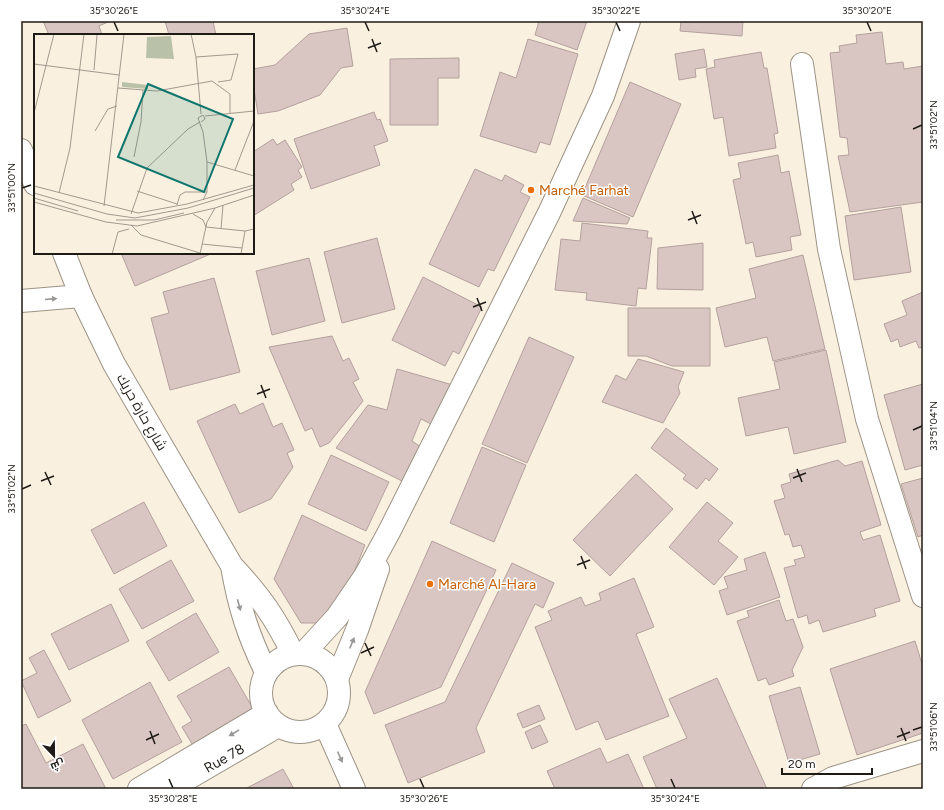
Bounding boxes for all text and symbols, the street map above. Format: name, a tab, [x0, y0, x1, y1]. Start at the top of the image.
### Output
text: 35°30'26"E	[89, 4, 139, 17]
text: 35°30'24"E	[340, 4, 390, 17]
text: 35°30'22"E	[591, 4, 641, 17]
text: 35°30'20"E	[842, 4, 892, 17]
inset map	[34, 34, 254, 254]
text: 33°51'02"N	[927, 100, 940, 150]
text: 33°51'00"N	[5, 163, 18, 213]
place label: Marché Farhat	[539, 182, 629, 199]
marker: Marché Farhat	[526, 185, 536, 195]
one-way arrow	[45, 295, 57, 302]
street label: شارع حارة حريك	[113, 371, 170, 454]
text: 33°51'04"N	[927, 401, 940, 451]
text: 33°51'02"N	[5, 464, 18, 514]
place label: Marché Al-Hara	[438, 576, 536, 593]
marker: Marché Al-Hara	[425, 579, 435, 589]
one-way arrow	[237, 598, 243, 611]
one-way arrow	[349, 637, 355, 648]
text: 33°51'06"N	[927, 702, 940, 752]
one-way arrow	[228, 730, 240, 737]
north arrow	[34, 736, 74, 776]
street label: Rue 78	[201, 740, 247, 777]
scale bar	[782, 750, 872, 776]
one-way arrow	[337, 751, 343, 763]
text: ش	[49, 756, 67, 773]
text: 20 m	[788, 757, 816, 771]
text: 35°30'28"E	[148, 792, 198, 805]
text: 35°30'26"E	[399, 792, 449, 805]
text: 35°30'24"E	[650, 792, 700, 805]

